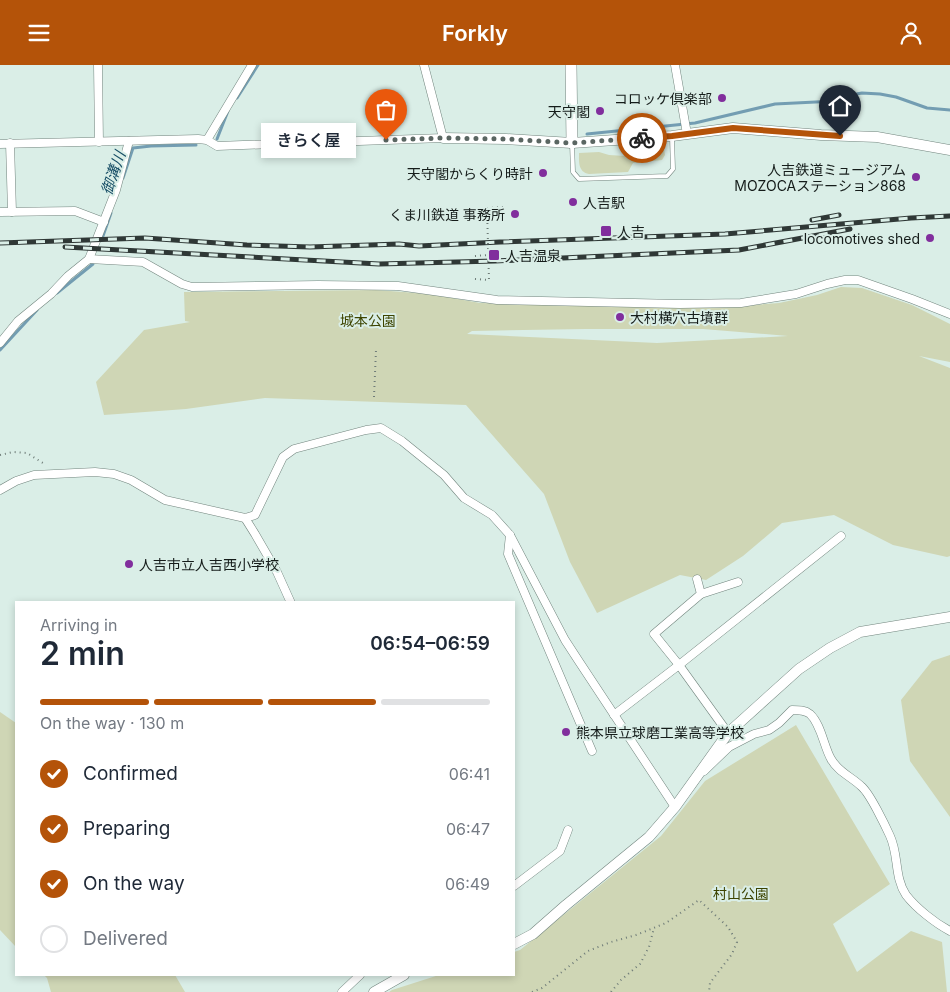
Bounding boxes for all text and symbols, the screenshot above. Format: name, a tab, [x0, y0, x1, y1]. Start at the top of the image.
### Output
icon: menu	[25, 19, 53, 47]
icon: person	[897, 19, 925, 47]
text: Forkly	[442, 20, 508, 46]
pin	[819, 85, 861, 136]
pin	[365, 89, 407, 140]
place label: コロッケ倶楽部	[614, 90, 712, 107]
marker: コロッケ倶楽部	[716, 92, 728, 104]
icon: home	[826, 92, 854, 120]
icon: bag	[372, 96, 400, 124]
place label: 天守閣	[548, 103, 590, 120]
marker: 天守閣	[594, 105, 606, 117]
courier	[617, 113, 667, 163]
callout: きらく屋	[261, 123, 356, 157]
icon: bike	[628, 124, 656, 152]
text: きらく屋	[276, 130, 341, 150]
water label: 御溝川	[97, 147, 130, 197]
place label: 人吉鉄道ミュージアム MOZOCAステーション868	[734, 161, 906, 194]
place label: 天守閣からくり時計	[407, 165, 533, 182]
marker: 天守閣からくり時計	[537, 167, 549, 179]
marker: 人吉鉄道ミュージアム MOZOCAステーション868	[910, 171, 922, 183]
place label: 人吉駅	[583, 194, 625, 211]
marker: 人吉駅	[567, 196, 579, 208]
place label: くま川鉄道 事務所	[389, 206, 505, 223]
marker: くま川鉄道 事務所	[509, 208, 521, 220]
place label: 人吉	[617, 223, 645, 240]
marker: 人吉	[599, 224, 613, 238]
place label: locomotives shed	[804, 230, 920, 247]
marker: locomotives shed	[924, 232, 936, 244]
place label: 人吉温泉	[505, 247, 561, 264]
marker: 人吉温泉	[487, 248, 501, 262]
place label: 大村横穴古墳群	[630, 309, 728, 326]
marker: 大村横穴古墳群	[614, 311, 626, 323]
park label: 城本公園	[340, 312, 396, 329]
place label: 人吉市立人吉西小学校	[139, 556, 279, 573]
marker: 人吉市立人吉西小学校	[123, 558, 135, 570]
text: Arriving in	[40, 615, 117, 635]
text: 06:54–06:59	[370, 632, 490, 655]
text: 2 min	[40, 634, 125, 673]
text: On the way · 130 m	[40, 713, 184, 733]
place label: 熊本県立球磨工業高等学校	[576, 724, 744, 741]
marker: 熊本県立球磨工業高等学校	[560, 726, 572, 738]
icon: check	[40, 760, 68, 788]
text: Confirmed	[83, 762, 178, 785]
text: 06:41	[449, 764, 490, 784]
icon: check	[40, 815, 68, 843]
text: Preparing	[83, 817, 170, 840]
text: 06:47	[446, 819, 490, 839]
icon: check	[40, 870, 68, 898]
text: On the way	[83, 872, 185, 895]
text: 06:49	[445, 874, 490, 894]
park label: 村山公園	[713, 885, 769, 902]
text: Delivered	[83, 927, 168, 950]

